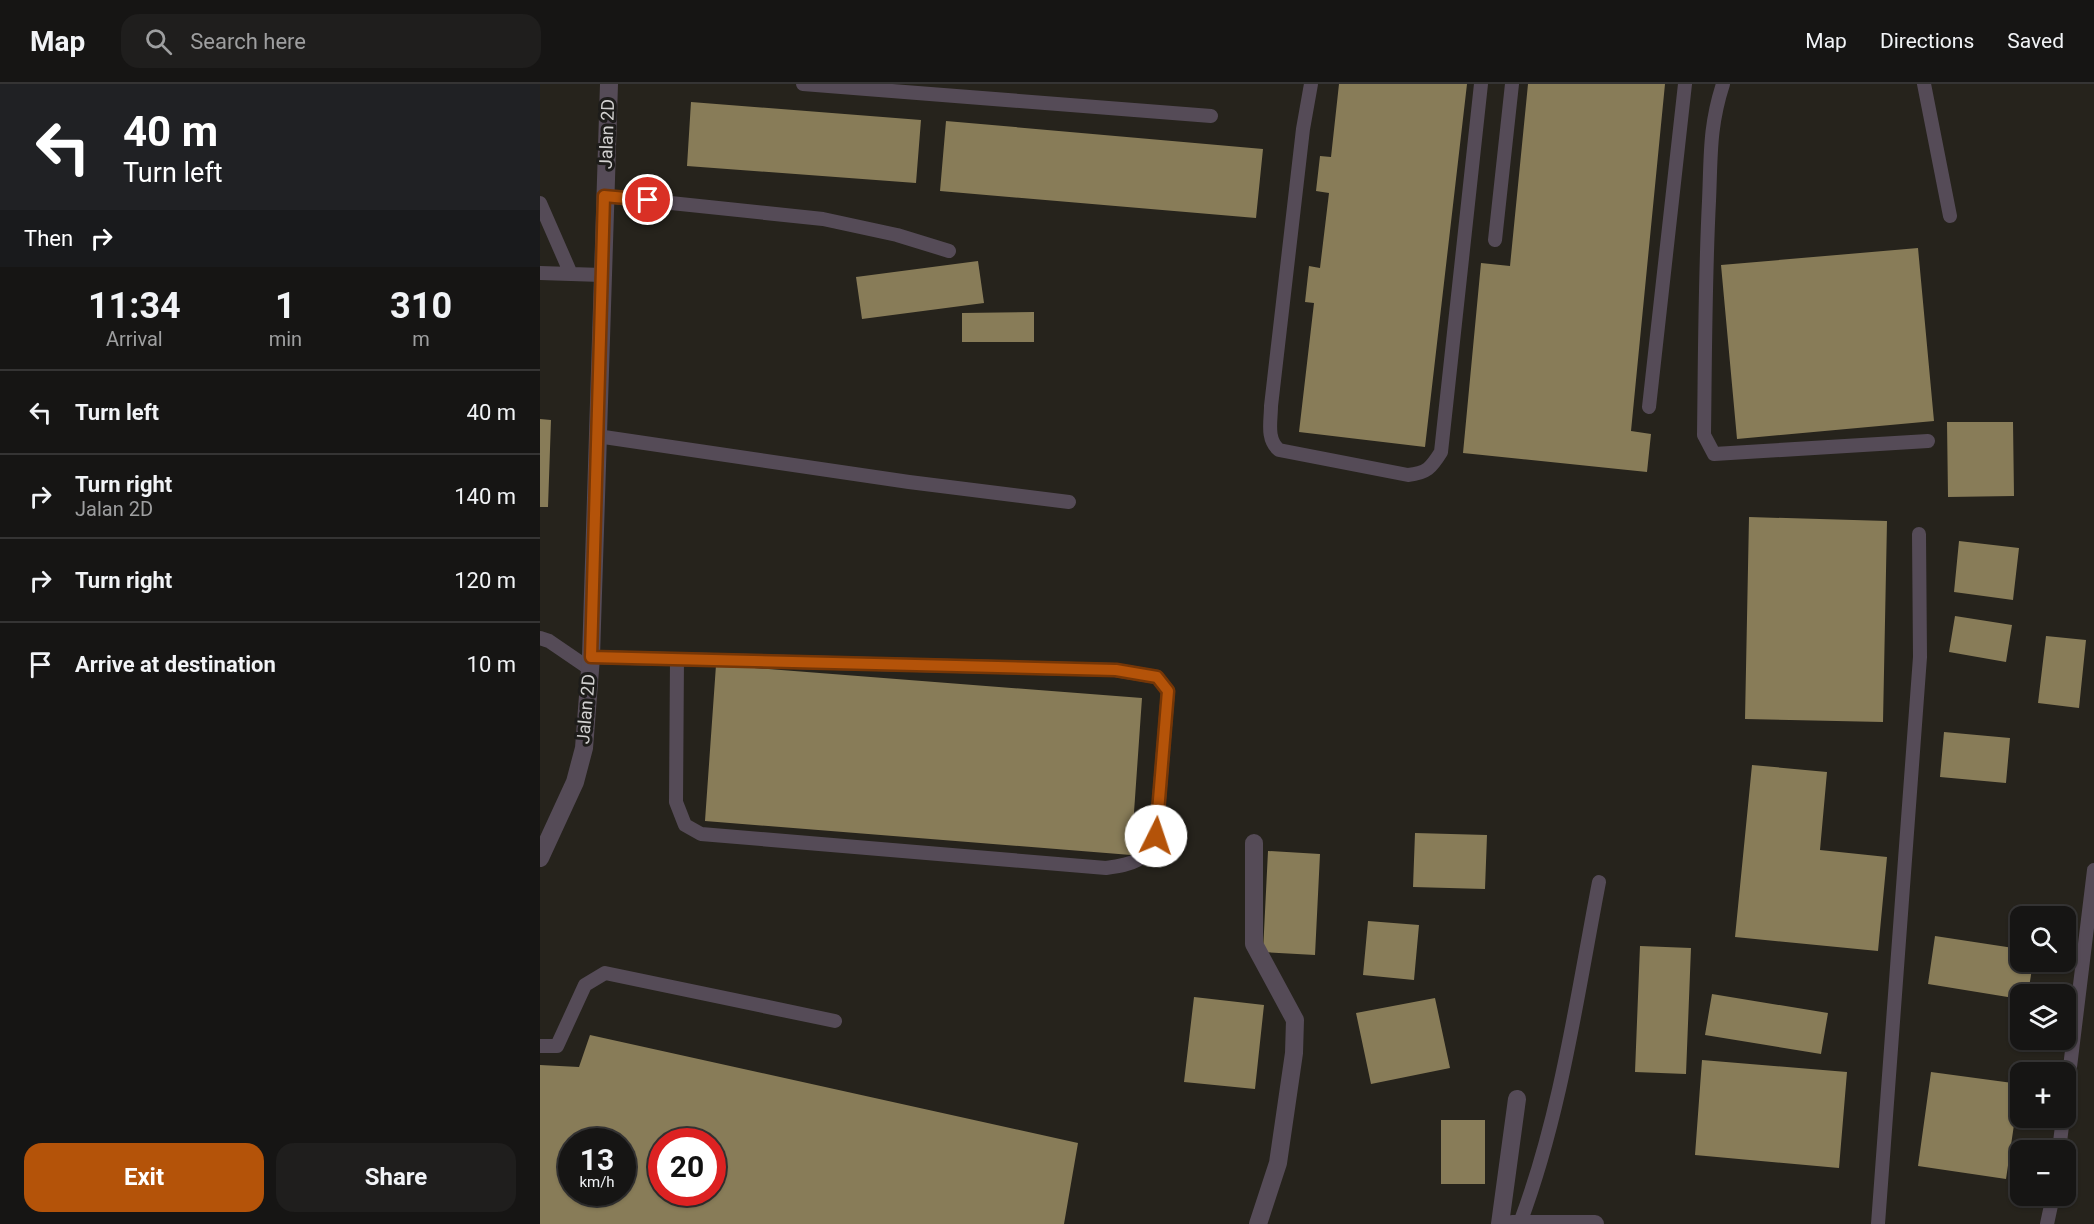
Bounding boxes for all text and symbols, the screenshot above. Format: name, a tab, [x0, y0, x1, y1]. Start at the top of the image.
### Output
search box	[121, 14, 541, 68]
text: Map	[30, 25, 85, 58]
icon: search	[142, 25, 175, 58]
text: Search here	[190, 29, 306, 54]
text: Map	[1805, 29, 1847, 53]
text: Directions	[1880, 29, 1974, 53]
text: Saved	[2007, 29, 2064, 53]
street label: Jalan 2D	[595, 99, 618, 169]
text: 40 m	[123, 107, 218, 156]
icon: left	[24, 108, 102, 186]
text: Turn left	[123, 157, 223, 189]
pin	[622, 174, 673, 225]
icon: arrive	[631, 183, 664, 216]
icon: right	[85, 222, 118, 255]
text: Then	[24, 226, 73, 251]
text: 11:34	[88, 285, 181, 327]
text: 1	[275, 285, 296, 327]
text: 310	[390, 285, 452, 327]
text: Arrival	[106, 327, 163, 351]
text: min	[269, 327, 302, 351]
text: m	[412, 327, 430, 351]
icon: left	[24, 396, 57, 429]
text: Turn left	[75, 400, 159, 425]
text: 40 m	[467, 400, 516, 425]
text: Turn right	[75, 472, 172, 497]
icon: right	[24, 480, 57, 513]
text: 140 m	[454, 484, 516, 509]
text: Jalan 2D	[75, 497, 153, 521]
icon: right	[24, 564, 57, 597]
text: Turn right	[75, 568, 172, 593]
text: 120 m	[454, 568, 516, 593]
icon: arrive	[24, 648, 57, 681]
text: Arrive at destination	[75, 652, 276, 677]
text: 10 m	[467, 652, 516, 677]
street label: Jalan 2D	[572, 673, 599, 745]
position arrow	[1124, 804, 1188, 868]
map controls	[2010, 906, 2076, 1206]
button: search	[2010, 906, 2076, 972]
button: layers	[2010, 984, 2076, 1050]
button: +	[2010, 1062, 2076, 1128]
speed limit sign: 20	[648, 1128, 726, 1206]
button: −	[2010, 1140, 2076, 1206]
text: 13	[580, 1142, 614, 1177]
button: Exit	[24, 1143, 264, 1212]
button: Share	[276, 1143, 516, 1212]
text: km/h	[579, 1173, 615, 1191]

